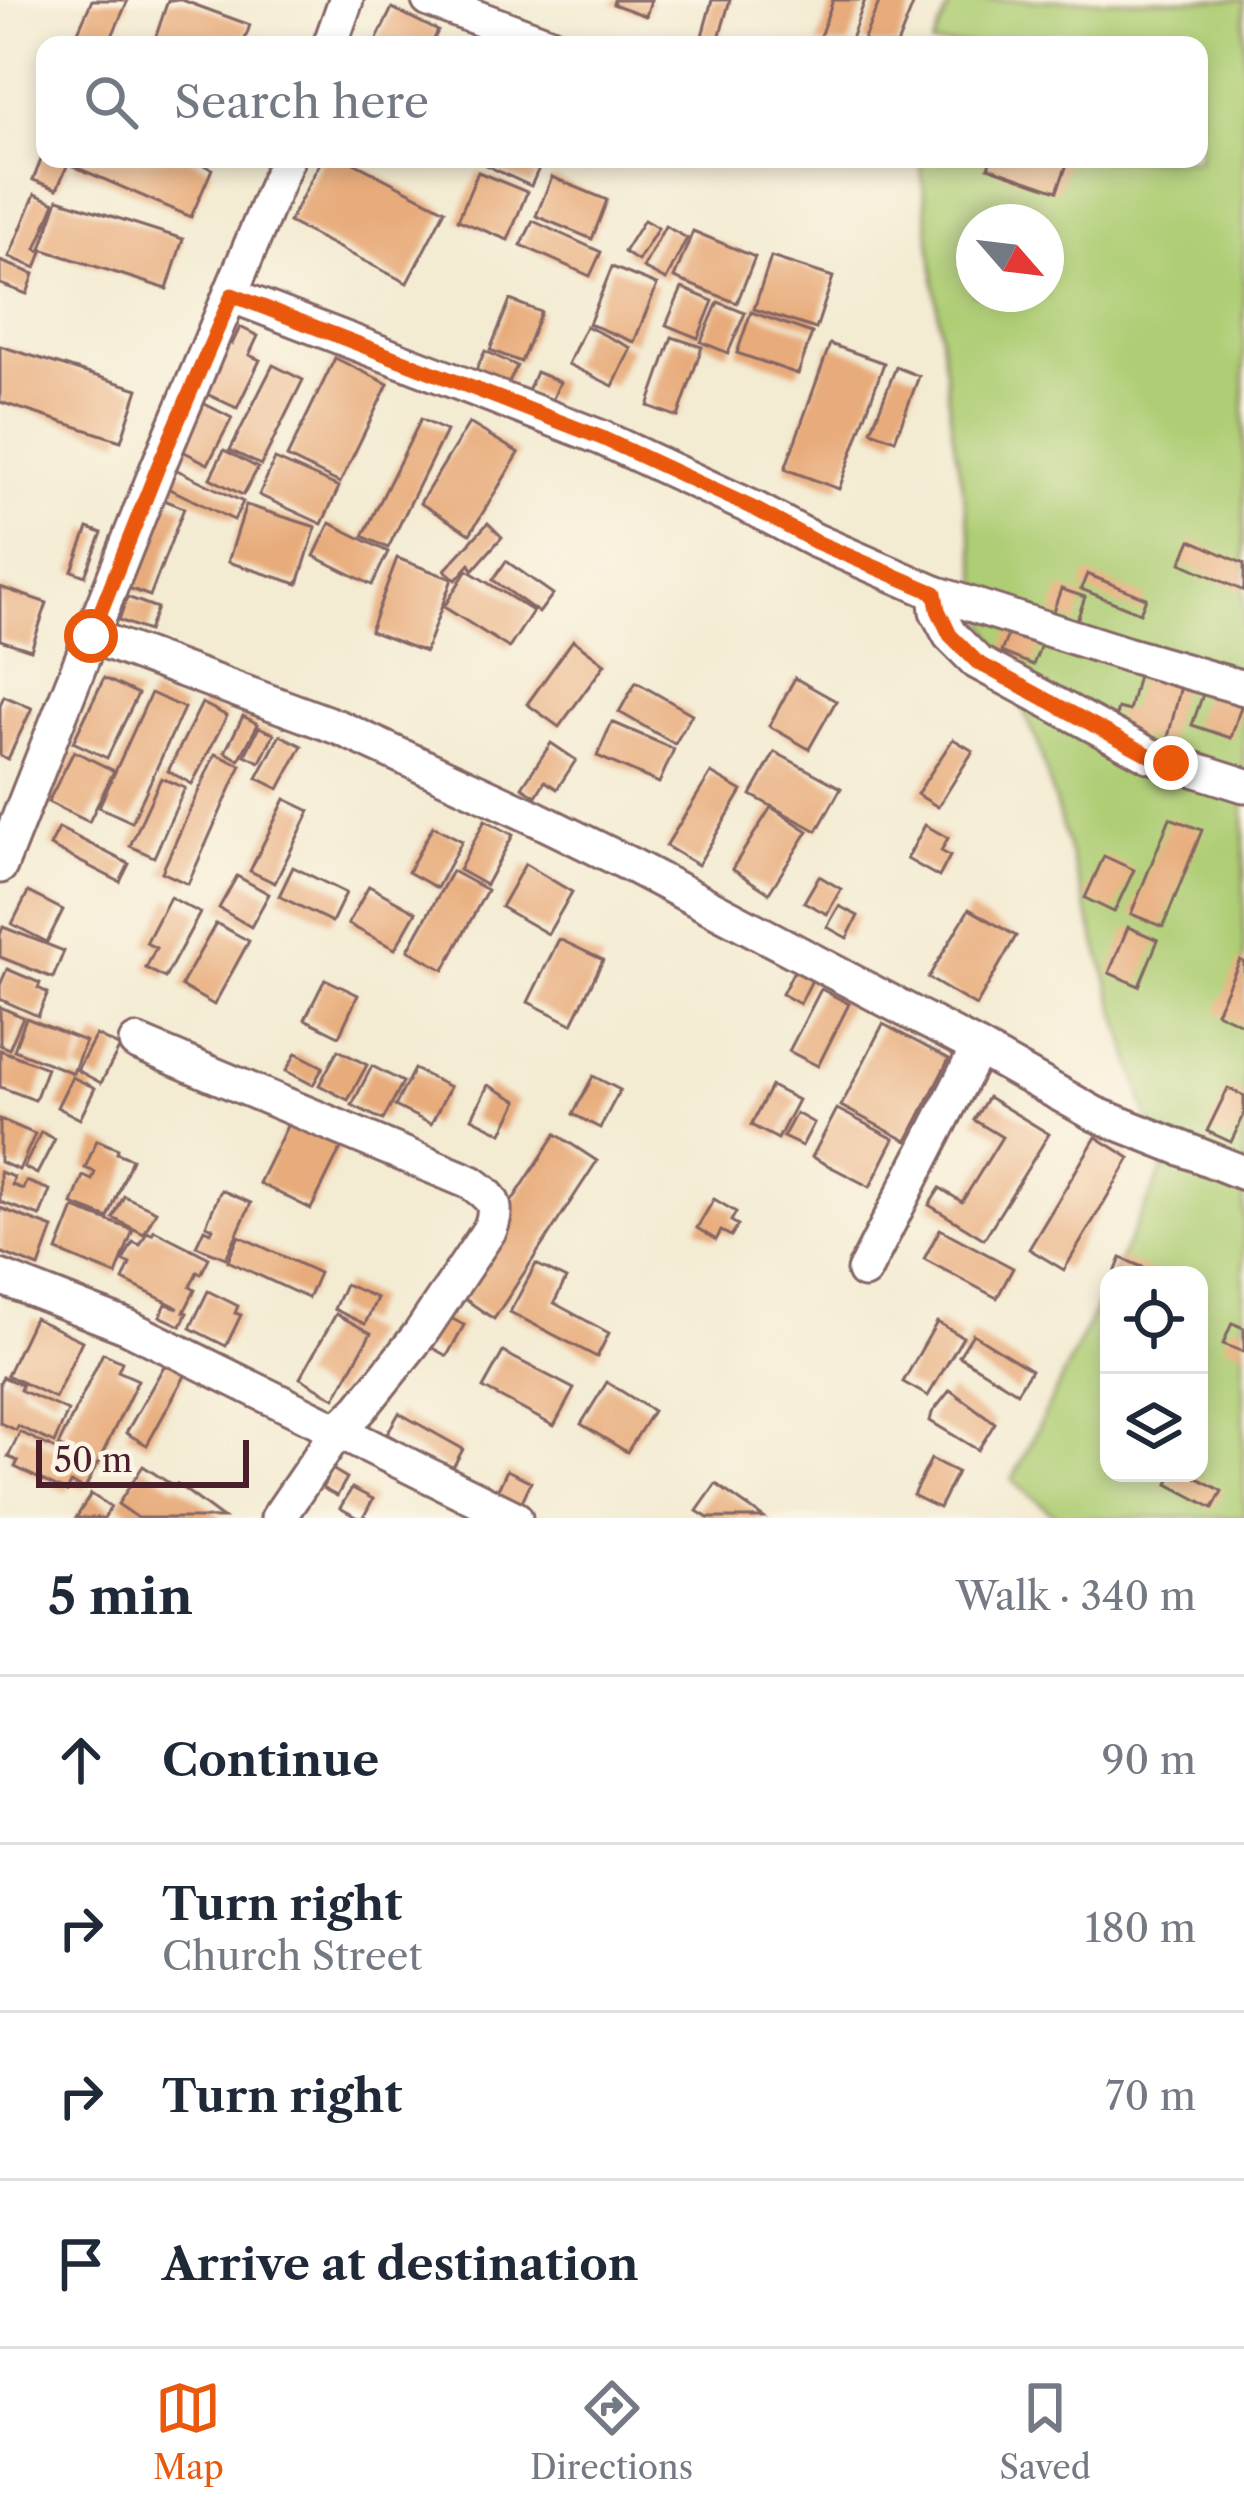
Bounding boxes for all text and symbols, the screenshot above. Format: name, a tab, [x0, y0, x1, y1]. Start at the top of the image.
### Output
search box	[36, 36, 1208, 168]
icon: search	[78, 69, 144, 135]
text: Search here	[174, 74, 429, 130]
north arrow	[956, 204, 1064, 312]
route start	[64, 609, 118, 663]
route end	[1144, 736, 1198, 790]
map controls	[1100, 1266, 1208, 1482]
button: locate	[1100, 1266, 1208, 1374]
button: layers	[1100, 1374, 1208, 1482]
scale bar	[36, 1434, 249, 1487]
text: 50 m	[54, 1440, 132, 1481]
text: 5 min	[48, 1565, 193, 1627]
text: Walk · 340 m	[956, 1572, 1196, 1620]
icon: ahead	[48, 1727, 114, 1793]
text: Continue	[162, 1732, 379, 1788]
text: 90 m	[1102, 1736, 1196, 1784]
text: Turn right	[162, 1876, 402, 1932]
icon: right	[48, 1895, 114, 1961]
text: 180 m	[1085, 1904, 1196, 1952]
text: Church Street	[162, 1932, 422, 1980]
icon: right	[48, 2063, 114, 2129]
text: Turn right	[162, 2068, 402, 2124]
text: 70 m	[1105, 2072, 1196, 2120]
icon: arrive	[48, 2231, 114, 2297]
text: Arrive at destination	[162, 2236, 639, 2292]
tab: Map	[153, 2375, 224, 2488]
tab: Directions	[530, 2375, 693, 2488]
tab: Saved	[999, 2375, 1091, 2488]

